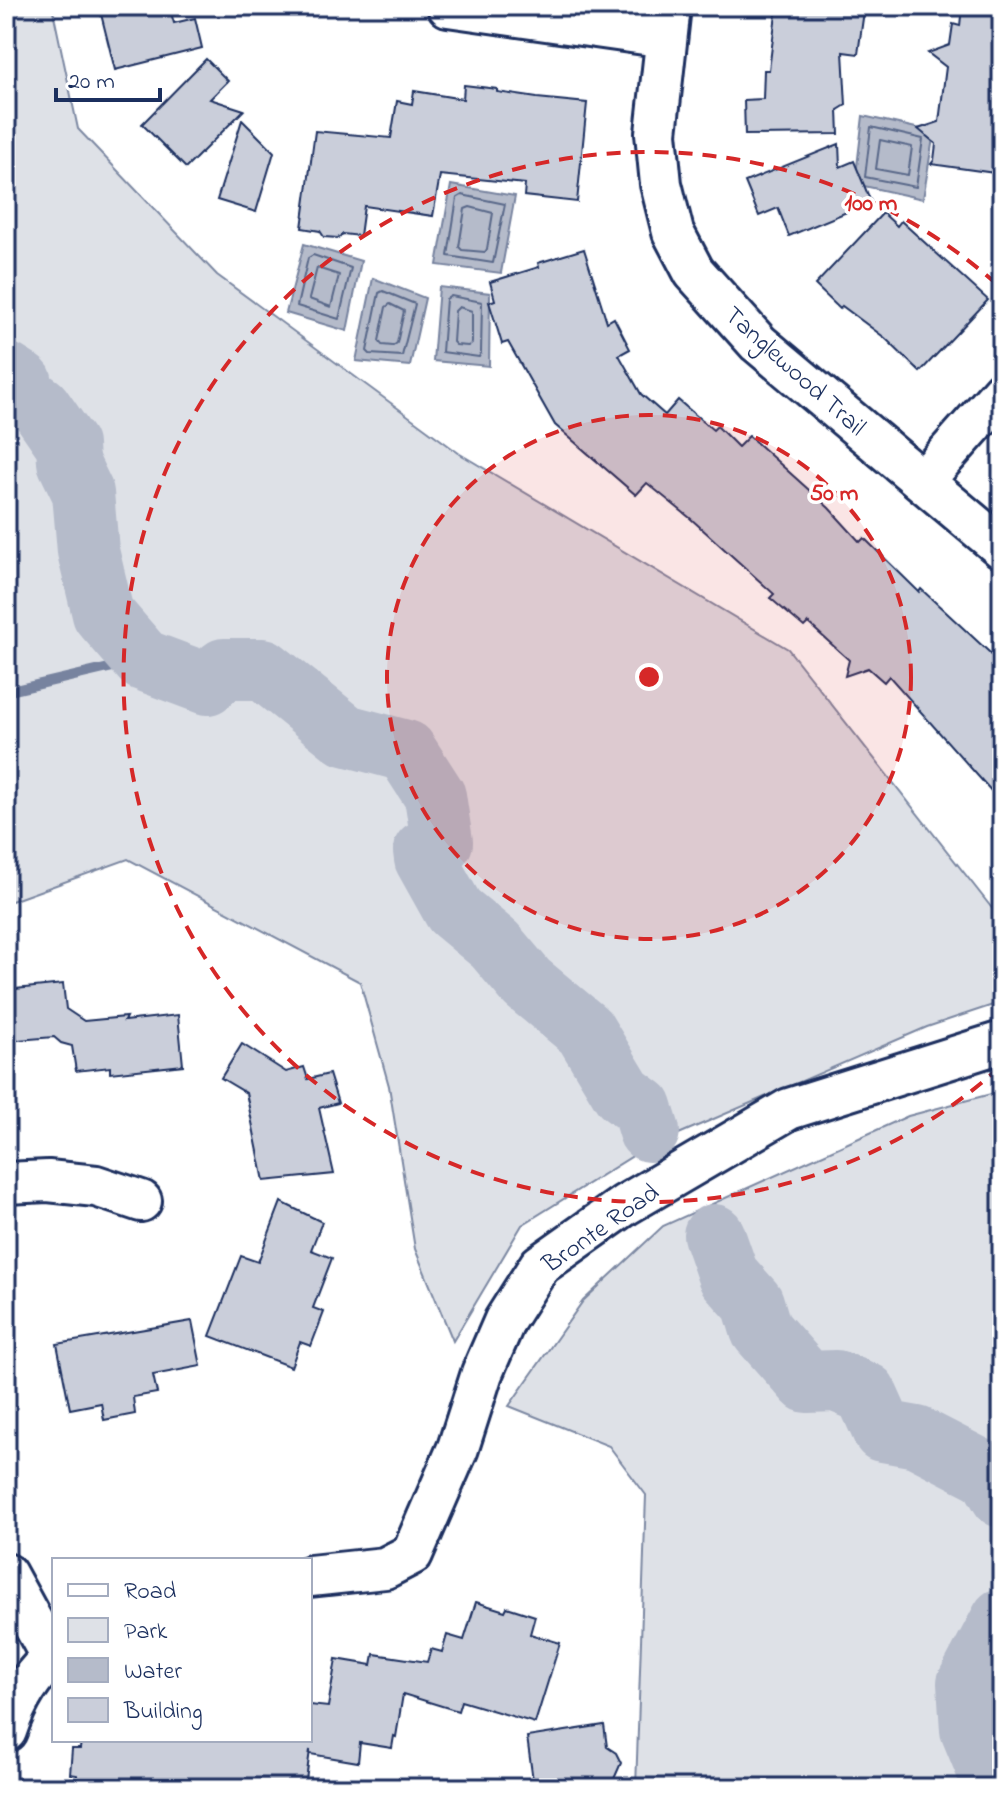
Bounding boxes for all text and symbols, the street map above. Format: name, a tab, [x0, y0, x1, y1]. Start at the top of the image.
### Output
scale bar	[56, 52, 160, 102]
text: 20 m	[68, 65, 115, 100]
text: 100 m	[845, 187, 898, 222]
street label: Tanglewood Trail	[715, 298, 873, 446]
text: 50 m	[810, 477, 859, 512]
centre of rings	[635, 663, 663, 691]
street label: Bronte Road	[535, 1175, 668, 1284]
legend	[52, 1558, 312, 1742]
text: Road	[124, 1575, 177, 1610]
text: Park	[124, 1615, 168, 1650]
text: Water	[124, 1655, 182, 1690]
text: Building	[123, 1695, 203, 1730]

